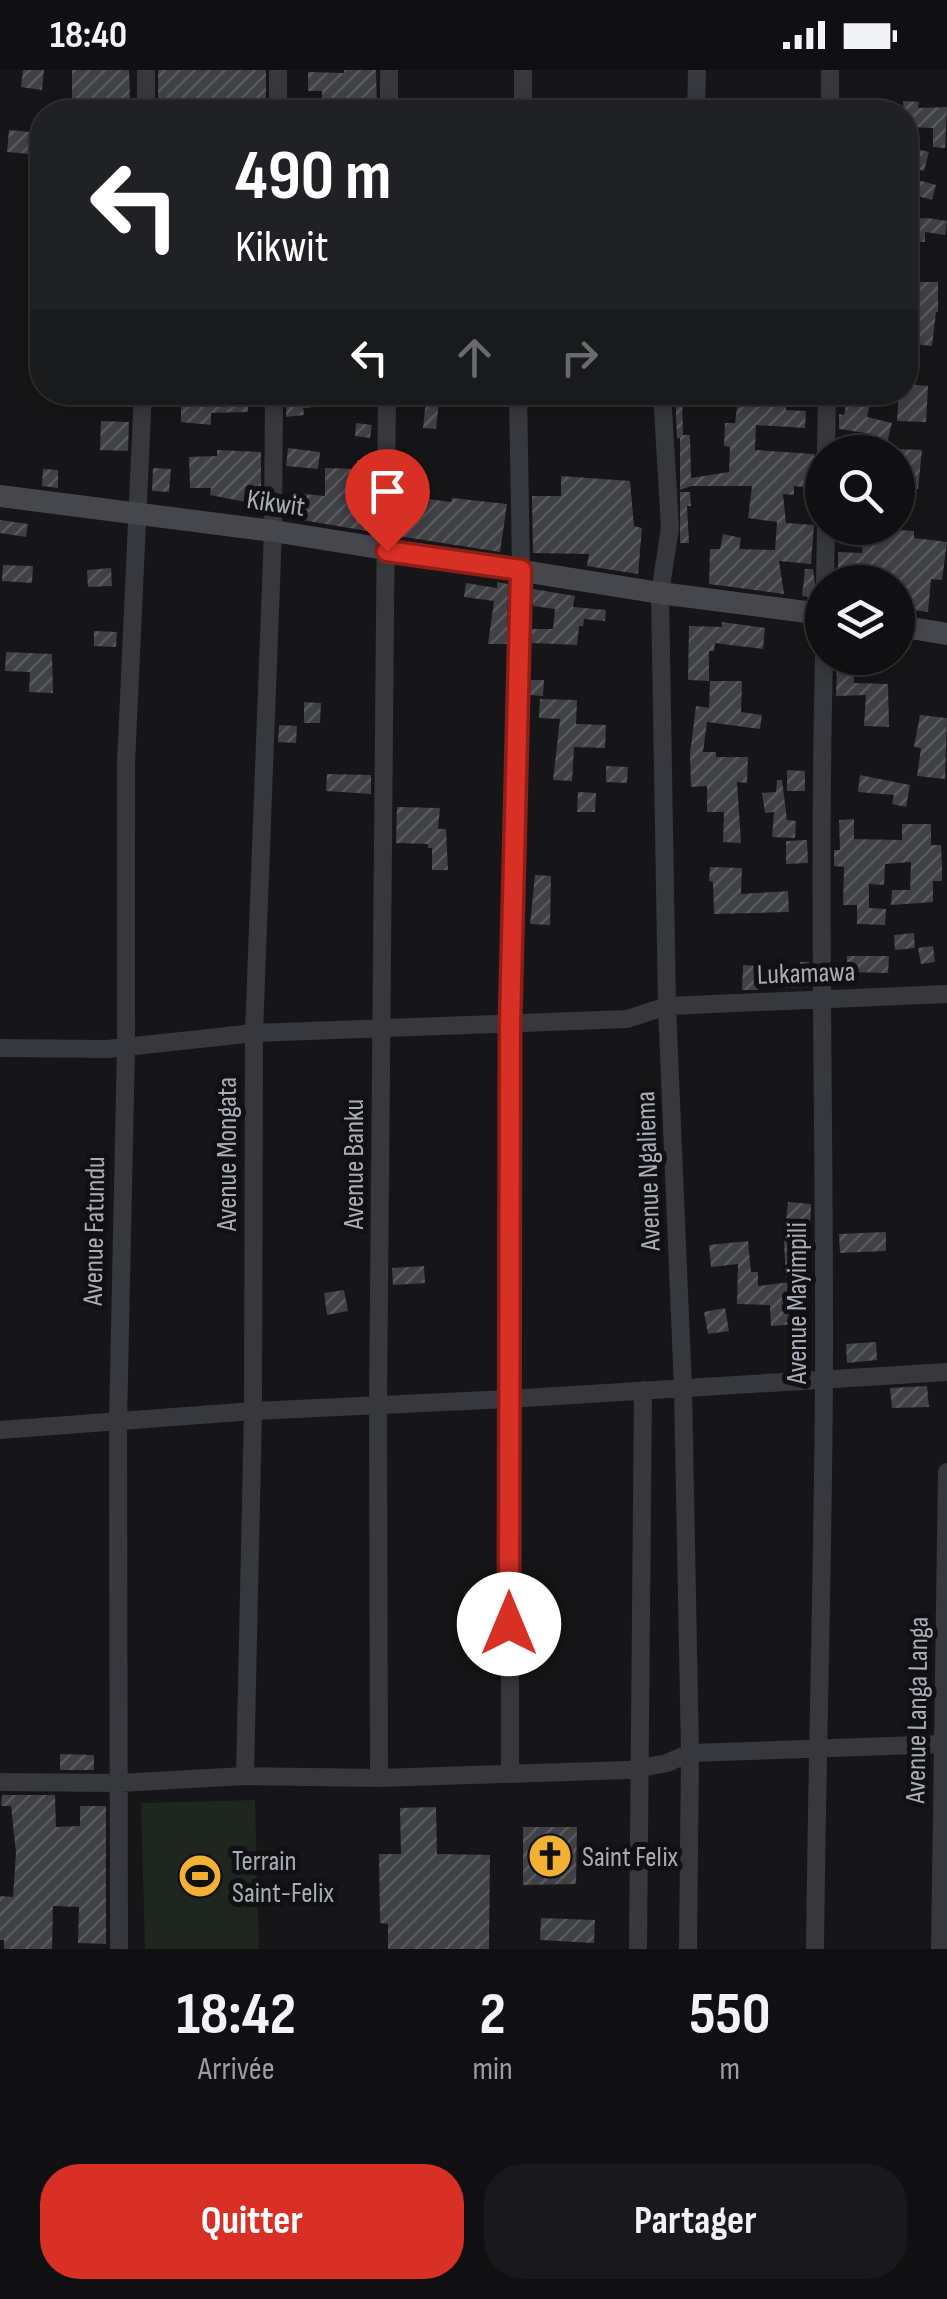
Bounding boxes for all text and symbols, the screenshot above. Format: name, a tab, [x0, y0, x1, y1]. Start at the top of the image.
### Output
text: 18:40	[50, 13, 127, 58]
text: 490 m	[235, 135, 391, 219]
icon: left	[70, 140, 200, 270]
text: Kikwit	[235, 220, 328, 275]
icon: left	[342, 330, 397, 385]
icon: ahead	[447, 330, 502, 385]
icon: right	[552, 330, 607, 385]
map controls	[805, 435, 915, 675]
button: search	[805, 435, 915, 545]
pin	[345, 449, 430, 552]
icon: arrive	[360, 464, 415, 519]
street label: Kikwit	[245, 483, 307, 524]
button: layers	[805, 565, 915, 675]
street label: Lukamawa	[756, 955, 856, 992]
street label: Avenue Mongata	[211, 1077, 244, 1232]
street label: Avenue Ngaliema	[629, 1091, 668, 1252]
street label: Avenue Banku	[338, 1099, 371, 1230]
street label: Avenue Fatundu	[77, 1156, 112, 1307]
street label: Avenue Mayimpili	[781, 1222, 814, 1385]
position arrow	[457, 1572, 561, 1676]
street label: Avenue Langa Langa	[899, 1616, 936, 1805]
church icon: Saint Felix	[527, 1833, 573, 1879]
place label: Saint Felix	[582, 1841, 679, 1874]
place label: Terrain Saint-Felix	[232, 1845, 334, 1910]
sports icon: Terrain Saint-Felix	[177, 1853, 223, 1899]
text: 18:42	[176, 1979, 296, 2051]
text: 2	[479, 1979, 506, 2051]
text: 550	[689, 1979, 770, 2051]
text: Arrivée	[198, 2050, 275, 2089]
text: min	[473, 2050, 513, 2089]
text: m	[720, 2050, 740, 2089]
button: Quitter	[40, 2164, 464, 2279]
button: Partager	[484, 2164, 907, 2279]

